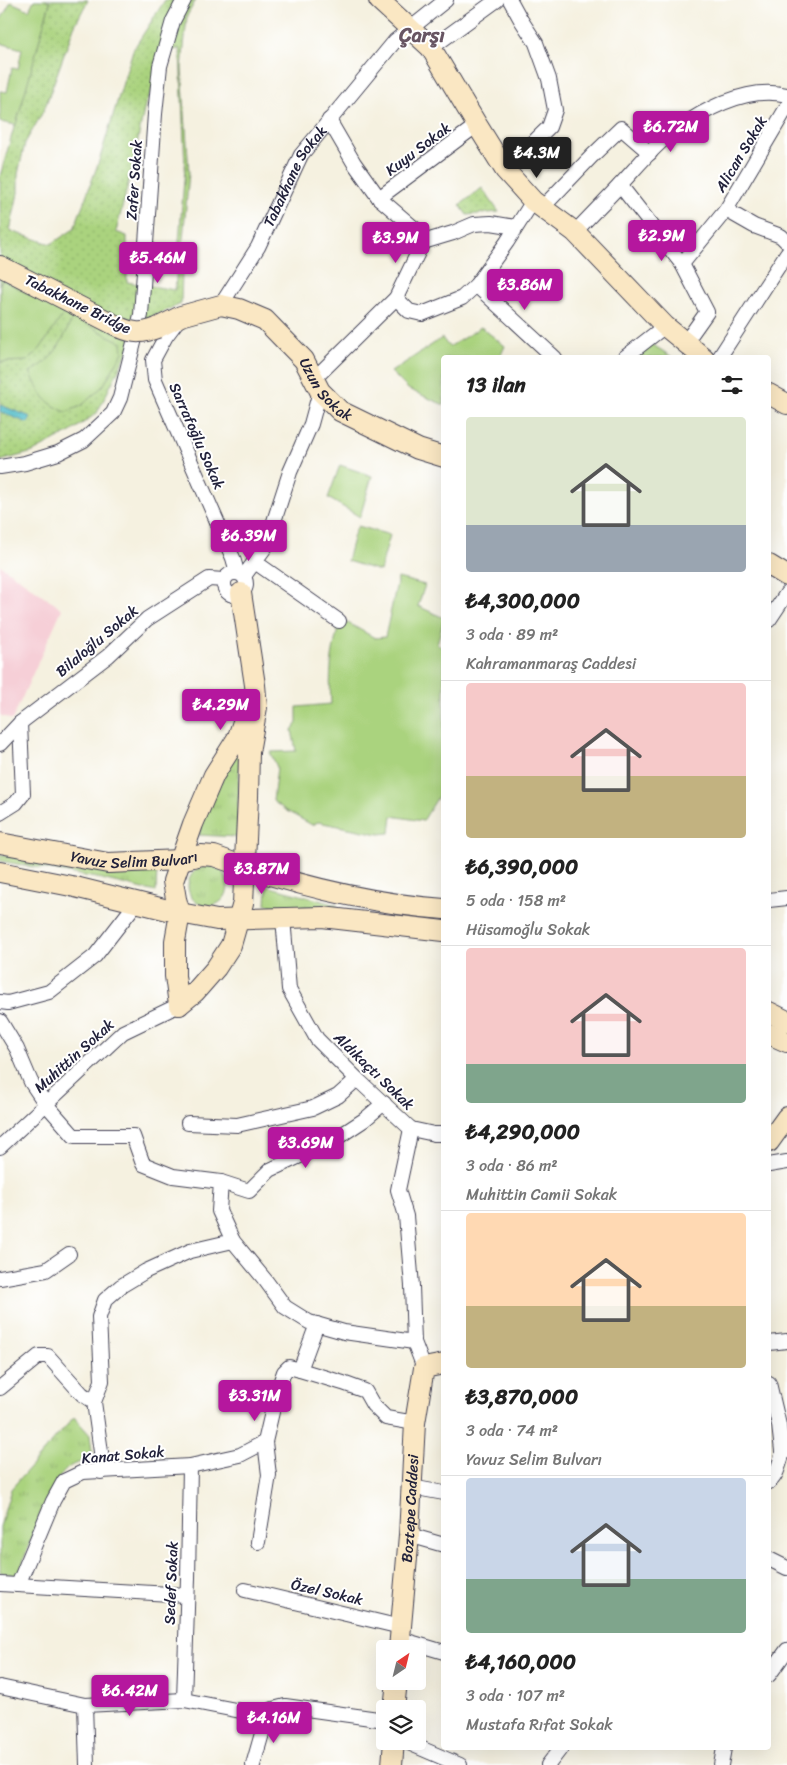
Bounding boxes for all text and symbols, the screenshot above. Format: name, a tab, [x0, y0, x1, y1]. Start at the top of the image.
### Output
district label: Çarşı	[398, 18, 445, 53]
pin: ₺6.72M	[630, 110, 712, 153]
street label: Alican Sokak	[707, 111, 774, 198]
text: ₺6.72M	[644, 112, 698, 141]
street label: Kuyu Sokak	[379, 115, 457, 183]
street label: Tabakhane Sokak	[256, 119, 334, 231]
pin: ₺4.3M	[502, 136, 572, 179]
street label: Zafer Sokak	[118, 138, 150, 221]
text: ₺4.3M	[514, 138, 560, 167]
pin: ₺2.9M	[627, 220, 697, 262]
text: ₺2.9M	[639, 221, 685, 250]
pin: ₺3.9M	[361, 222, 431, 264]
text: ₺3.9M	[373, 223, 419, 252]
pin: ₺5.46M	[117, 242, 199, 284]
text: ₺5.46M	[130, 243, 186, 272]
street label: Tabakhane Bridge	[20, 267, 136, 341]
pin: ₺3.86M	[484, 268, 566, 311]
text: ₺3.86M	[498, 270, 552, 299]
street label: Uzun Sokak	[292, 353, 358, 429]
text: 13 ilan	[466, 366, 526, 404]
icon: filters	[718, 371, 746, 399]
street label: Sarrafoğlu Sokak	[162, 378, 232, 494]
icon: home	[561, 450, 651, 540]
pin: ₺6.39M	[208, 520, 290, 562]
text: ₺6.39M	[222, 521, 276, 550]
text: ₺4,300,000	[466, 582, 580, 620]
street label: Bilaloğlu Sokak	[50, 598, 144, 684]
text: 3 oda · 89 m²	[466, 620, 558, 649]
text: Kahramanmaraş Caddesi	[466, 649, 636, 678]
pin: ₺4.29M	[180, 688, 262, 731]
text: ₺4.29M	[193, 690, 249, 719]
icon: home	[561, 715, 651, 805]
street label: Yavuz Selim Bulvarı	[69, 843, 201, 876]
text: ₺6,390,000	[466, 848, 578, 886]
pin: ₺3.87M	[221, 852, 303, 895]
text: ₺3.87M	[235, 854, 289, 883]
text: 5 oda · 158 m²	[466, 886, 566, 915]
text: Hüsamoğlu Sokak	[466, 915, 590, 944]
icon: home	[561, 980, 651, 1070]
street label: Muhittin Sokak	[28, 1012, 121, 1100]
street label: Aldıkaçtı Sokak	[327, 1025, 421, 1117]
text: ₺4,290,000	[466, 1113, 580, 1151]
pin: ₺3.69M	[265, 1126, 347, 1169]
text: ₺3.69M	[279, 1128, 333, 1157]
text: 3 oda · 86 m²	[466, 1151, 558, 1180]
text: Muhittin Camii Sokak	[466, 1180, 617, 1209]
icon: home	[561, 1245, 651, 1335]
text: ₺3,870,000	[466, 1378, 578, 1416]
pin: ₺3.31M	[214, 1380, 296, 1422]
text: ₺3.31M	[229, 1381, 281, 1410]
text: 3 oda · 74 m²	[466, 1416, 558, 1445]
street label: Kanat Sokak	[81, 1438, 167, 1472]
text: Yavuz Selim Bulvarı	[466, 1445, 602, 1474]
street label: Boztepe Caddesi	[394, 1453, 426, 1564]
icon: home	[561, 1510, 651, 1600]
street label: Sedef Sokak	[157, 1540, 185, 1625]
street label: Özel Sokak	[288, 1571, 367, 1613]
north arrow	[376, 1640, 426, 1690]
map controls	[376, 1640, 426, 1750]
text: ₺4,160,000	[466, 1643, 576, 1681]
pin: ₺6.42M	[89, 1674, 171, 1717]
text: ₺6.42M	[102, 1676, 158, 1705]
text: 3 oda · 107 m²	[466, 1681, 565, 1710]
button: layers	[376, 1700, 426, 1750]
pin: ₺4.16M	[233, 1702, 315, 1744]
text: ₺4.16M	[248, 1703, 300, 1732]
text: Mustafa Rıfat Sokak	[466, 1710, 613, 1739]

